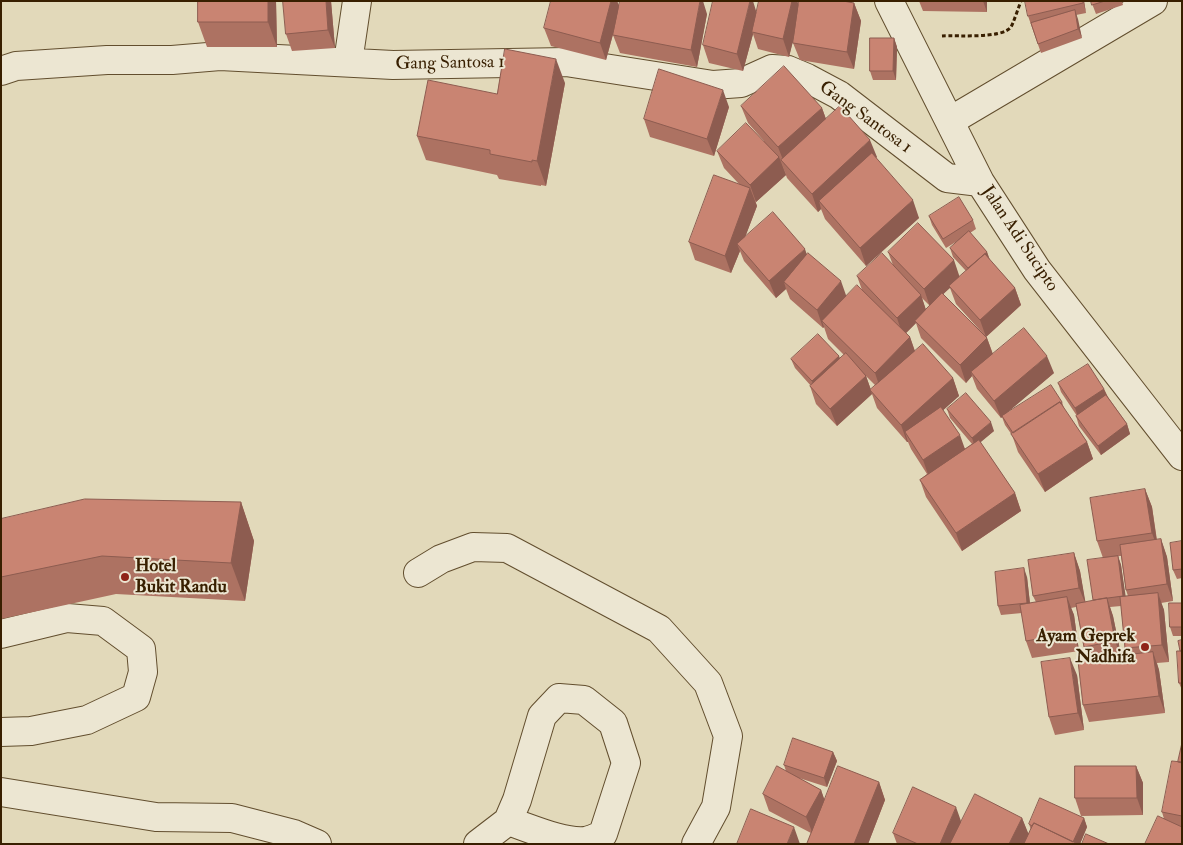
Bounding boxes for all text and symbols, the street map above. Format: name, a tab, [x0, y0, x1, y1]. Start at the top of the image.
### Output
street label: Gang Santosa 1	[395, 52, 505, 76]
street label: Gang Santosa 1	[814, 77, 916, 159]
street label: Jalan Adi Sucipto	[976, 182, 1062, 296]
place label: Hotel Bukit Randu	[135, 556, 227, 598]
marker: Hotel Bukit Randu	[119, 571, 131, 583]
place label: Ayam Geprek Nadhifa	[1036, 626, 1135, 669]
marker: Ayam Geprek Nadhifa	[1139, 641, 1151, 653]

